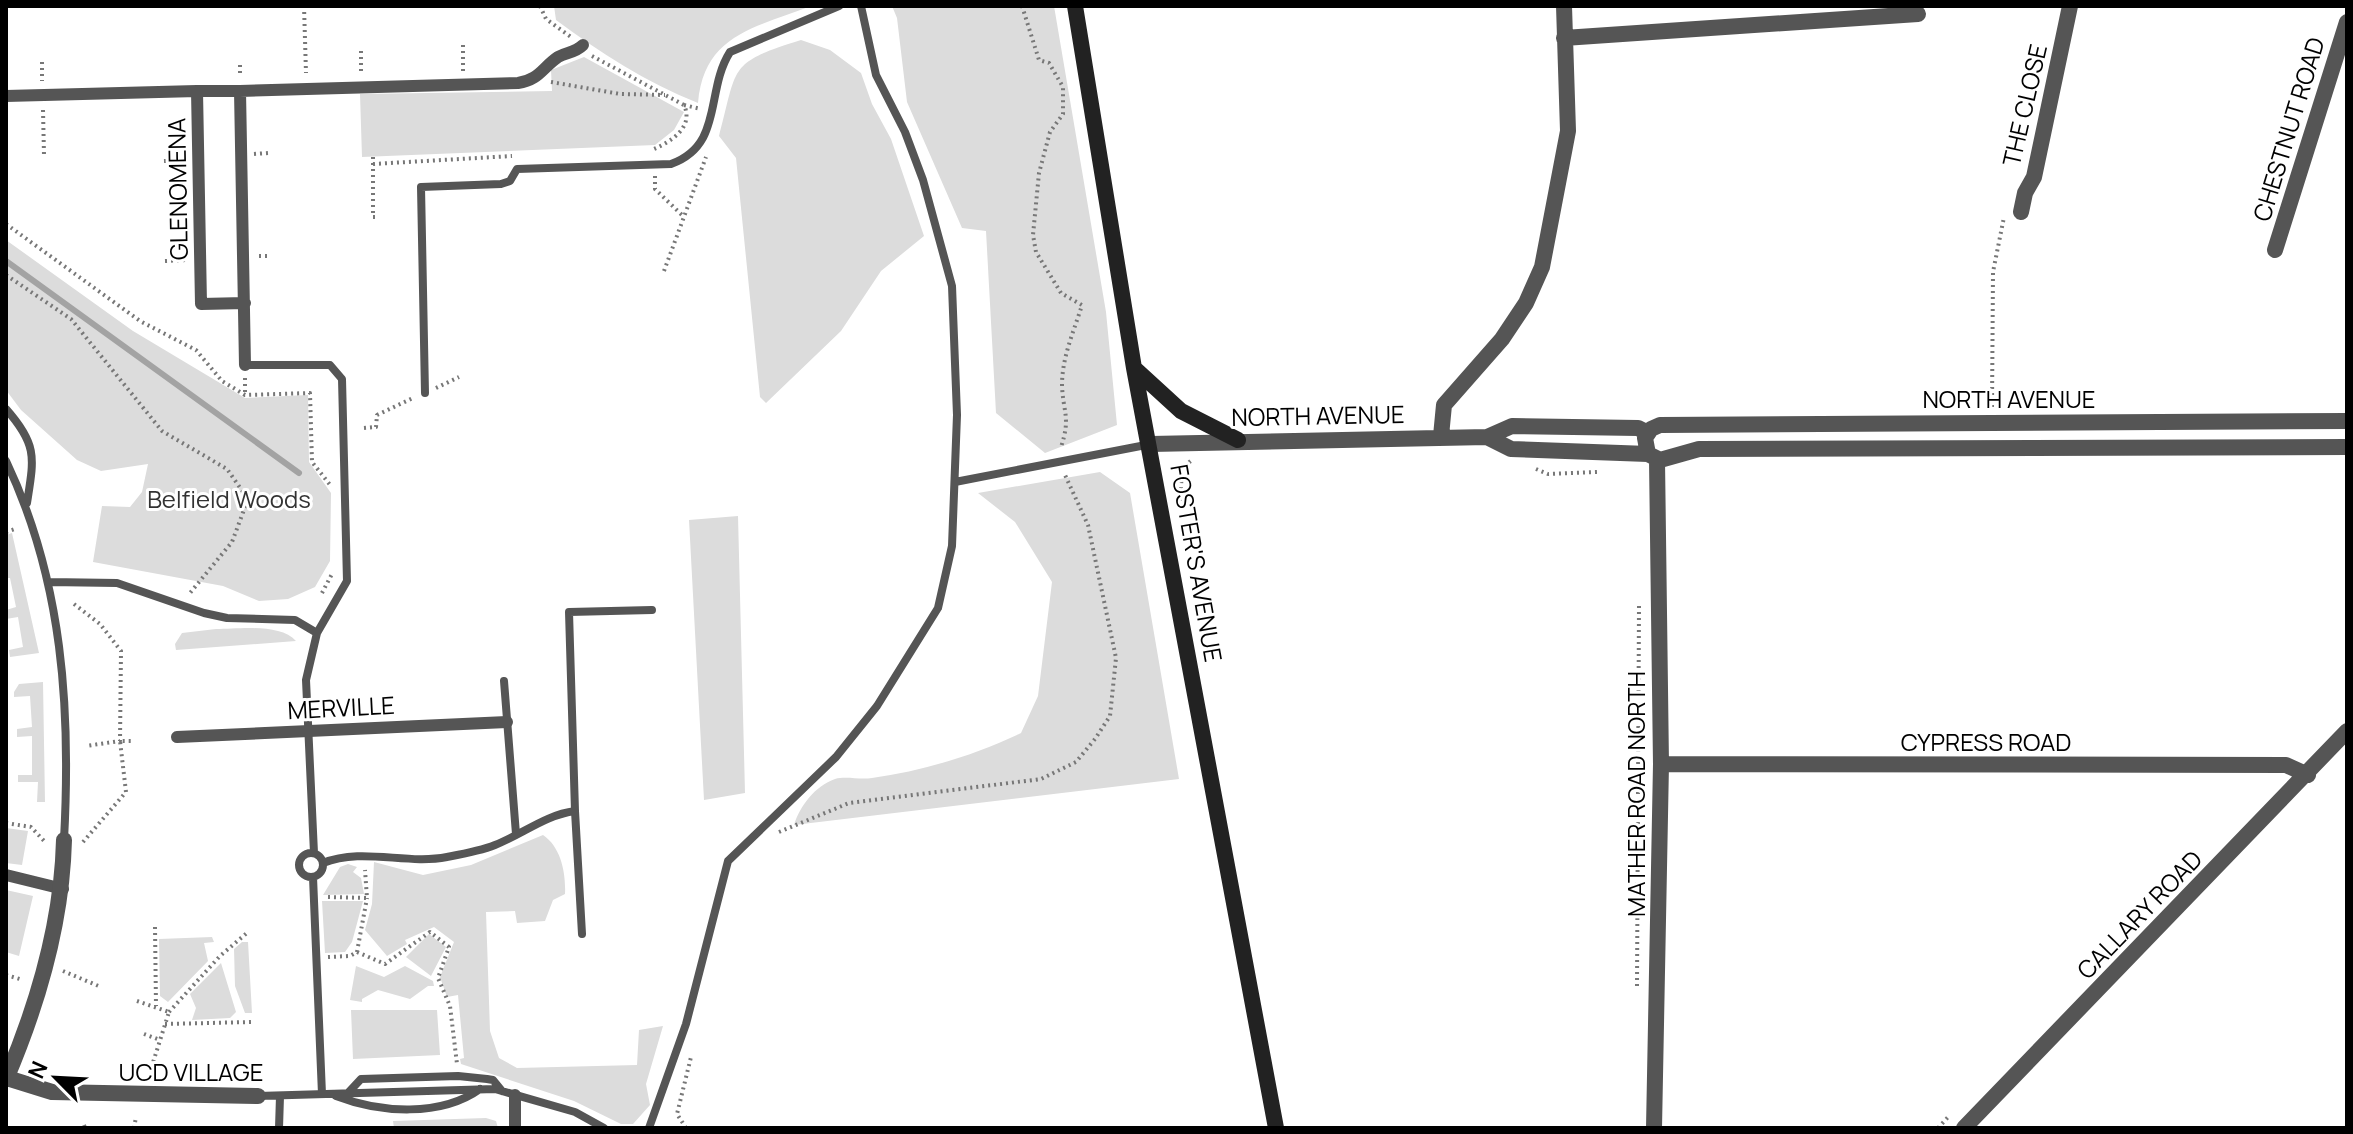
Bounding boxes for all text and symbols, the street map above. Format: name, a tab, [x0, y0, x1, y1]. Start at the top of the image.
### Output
street label: CHESTNUT ROAD	[2244, 33, 2332, 225]
street label: THE CLOSE	[1994, 41, 2054, 169]
street label: GLENOMENA	[159, 118, 195, 260]
street label: NORTH AVENUE	[1922, 382, 2096, 415]
street label: NORTH AVENUE	[1231, 397, 1405, 433]
street label: FOSTER'S AVENUE	[1163, 462, 1231, 664]
park label: Belfield Woods	[147, 482, 311, 515]
street label: MATHER ROAD NORTH	[1619, 671, 1652, 917]
street label: MERVILLE	[287, 688, 395, 726]
street label: CYPRESS ROAD	[1901, 725, 2071, 758]
street label: CALLARY ROAD	[2069, 842, 2209, 986]
north arrow	[16, 1038, 96, 1118]
street label: UCD VILLAGE	[119, 1055, 263, 1088]
text: N	[21, 1057, 55, 1083]

